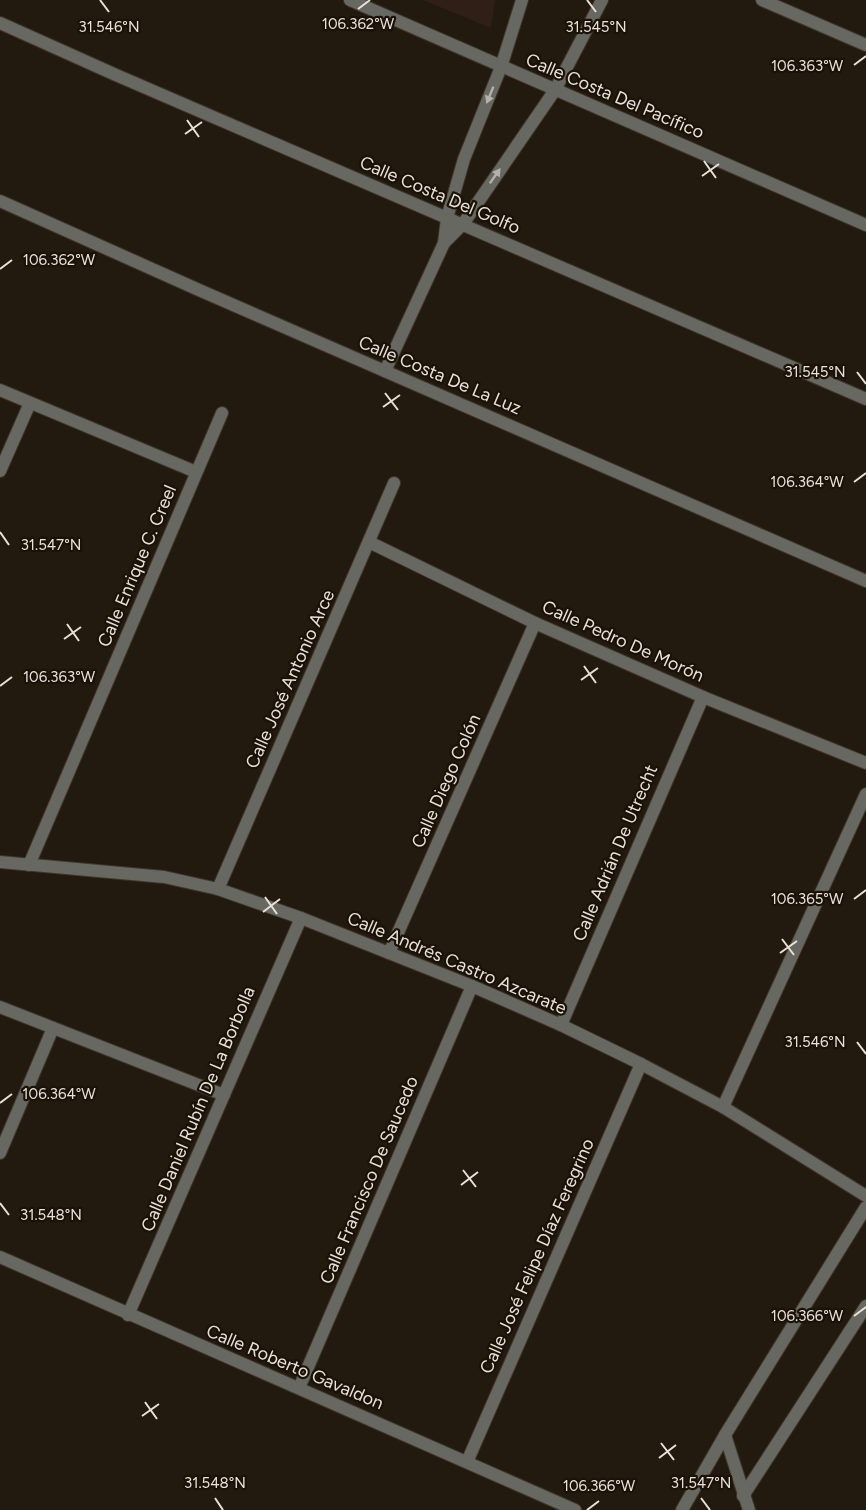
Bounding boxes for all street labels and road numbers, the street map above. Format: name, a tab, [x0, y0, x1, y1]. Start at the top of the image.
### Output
street label: Calle Costa Del Pacífico	[523, 48, 707, 144]
street label: Calle Costa Del Golfo	[356, 151, 524, 239]
street label: Calle Costa De La Luz	[355, 331, 525, 419]
street label: Calle Enrique C. Creel	[93, 482, 181, 650]
street label: Calle José Antonio Arce	[241, 586, 339, 772]
street label: Calle Pedro De Morón	[539, 595, 707, 687]
street label: Calle Diego Colón	[407, 711, 485, 851]
street label: Calle Adrián De Utrecht	[568, 761, 662, 945]
street label: Calle Andrés Castro Azcarate	[344, 907, 570, 1019]
street label: Calle Daniel Rubín De La Borbolla	[136, 983, 260, 1235]
street label: Calle Francisco De Saucedo	[315, 1073, 423, 1287]
street label: Calle José Felipe Díaz Feregrino	[475, 1135, 599, 1377]
street label: Calle Roberto Gavaldon	[203, 1320, 387, 1414]

